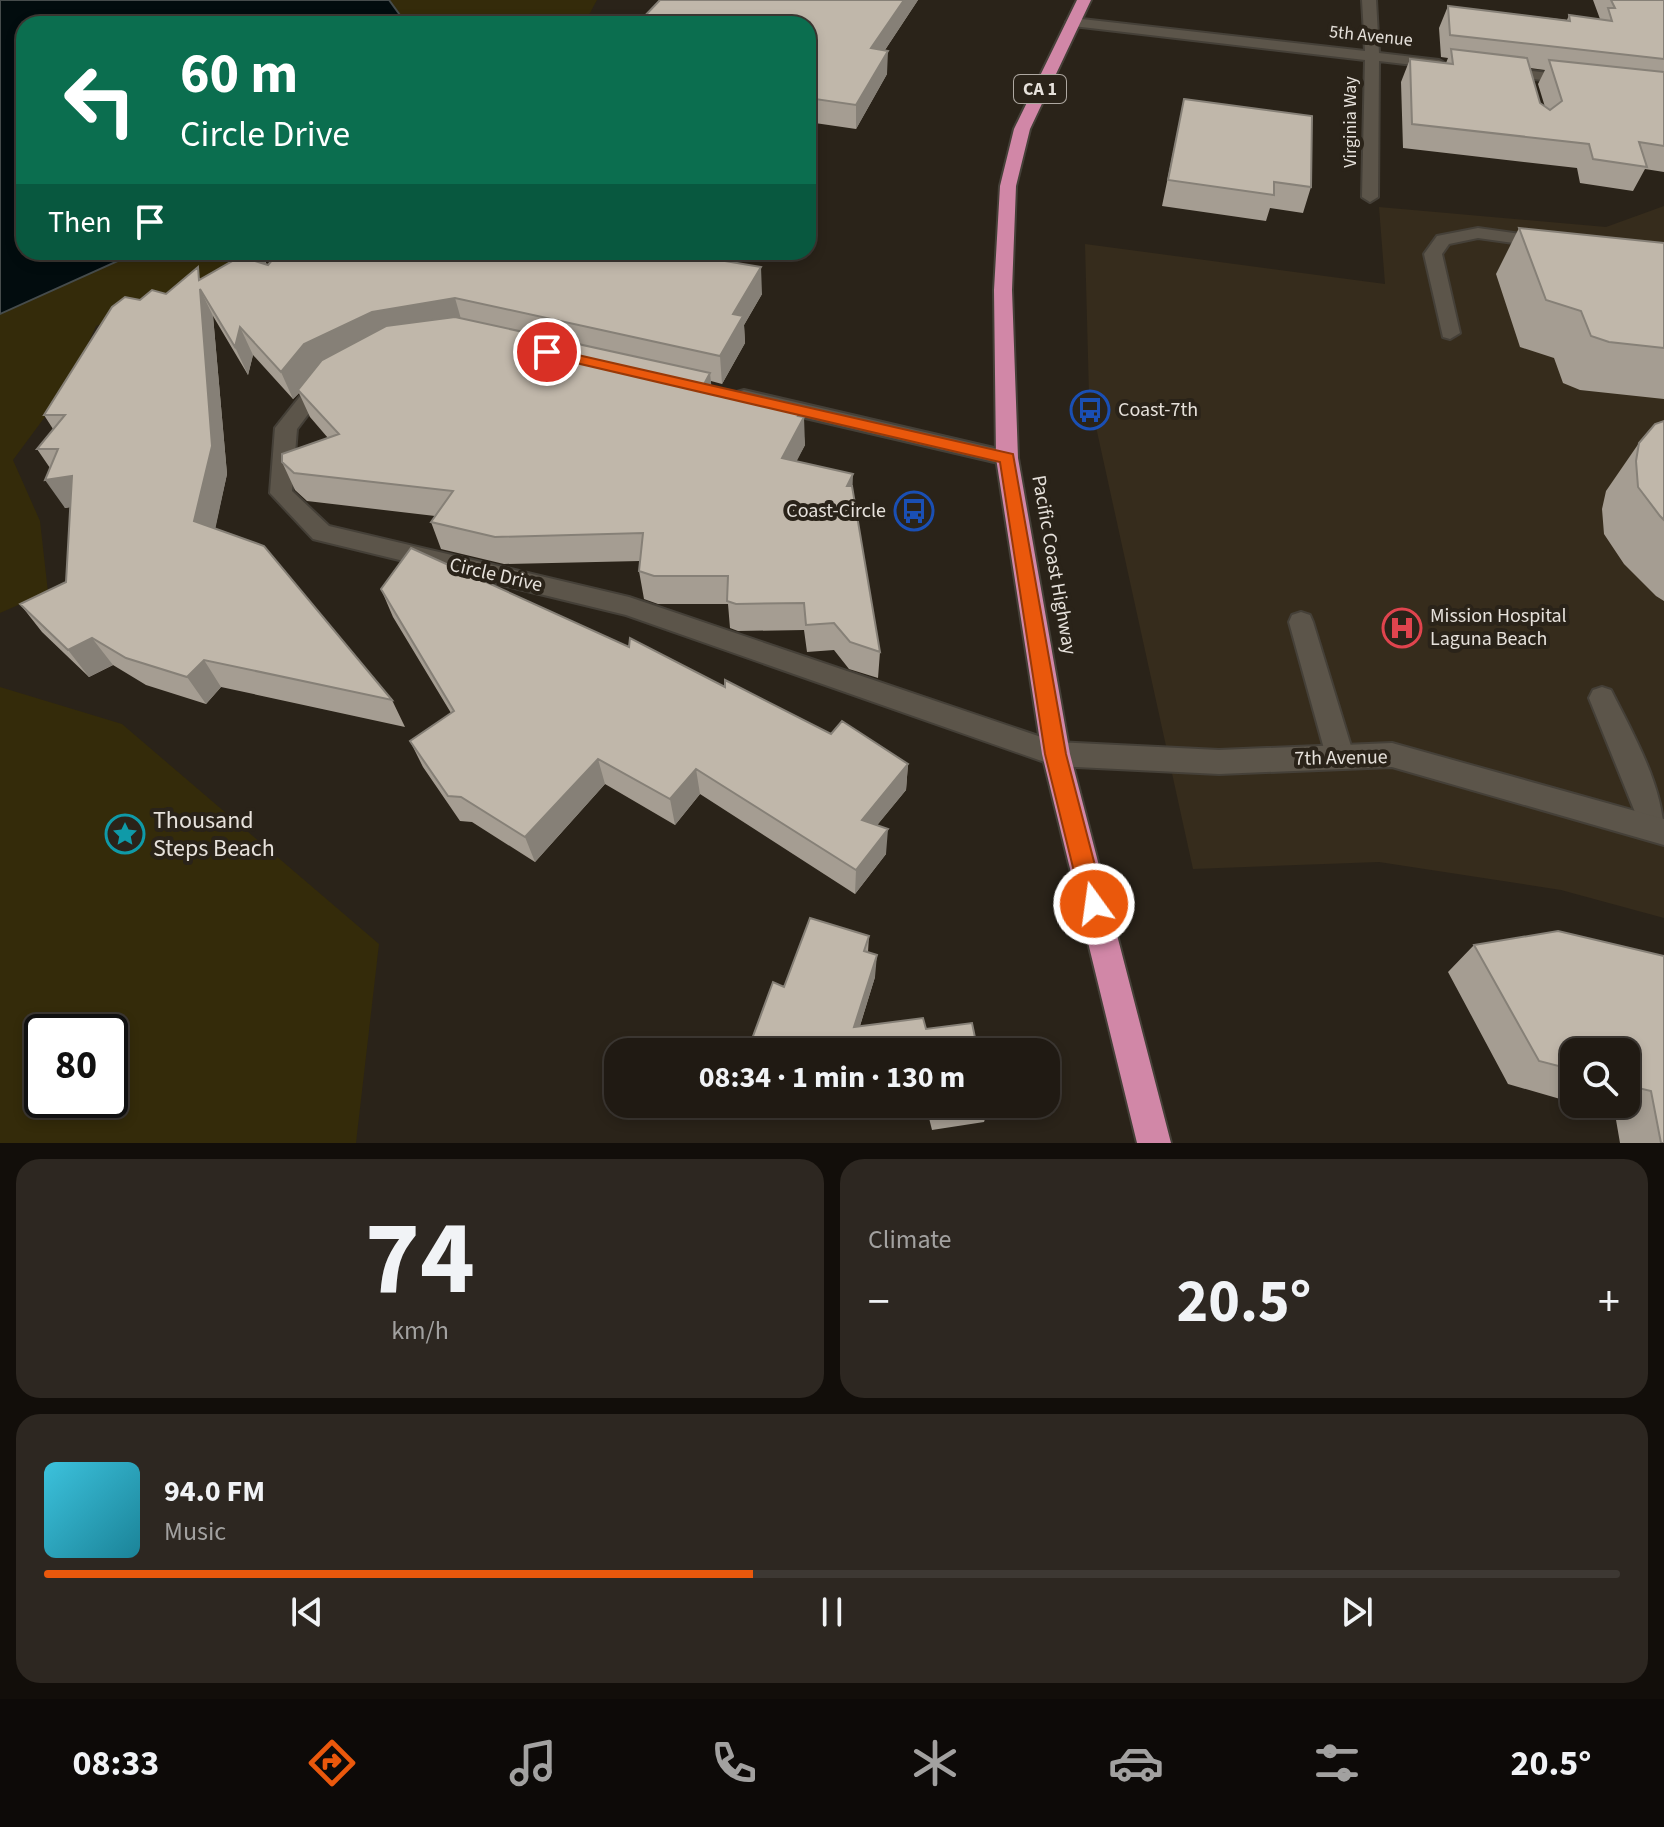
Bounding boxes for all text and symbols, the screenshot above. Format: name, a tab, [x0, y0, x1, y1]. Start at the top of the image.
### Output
street label: 5th Avenue	[1328, 19, 1414, 53]
text: 60 m	[180, 35, 298, 114]
icon: left	[48, 48, 152, 152]
road number: CA 1	[1014, 75, 1066, 103]
street label: Virginia Way	[1338, 76, 1363, 168]
text: Circle Drive	[180, 109, 350, 160]
icon: arrive	[128, 200, 172, 244]
text: Then	[48, 201, 112, 244]
pin	[513, 318, 581, 386]
icon: arrive	[525, 330, 569, 374]
bus stop icon: Coast-7th	[1069, 389, 1111, 431]
place label: Coast-7th	[1118, 396, 1198, 424]
street label: Pacific Coast Highway	[1024, 473, 1084, 658]
bus stop icon: Coast-Circle	[893, 490, 935, 532]
place label: Coast-Circle	[786, 497, 886, 525]
street label: Circle Drive	[447, 551, 545, 599]
place label: Mission Hospital Laguna Beach	[1430, 602, 1567, 653]
hospital icon: Mission Hospital Laguna Beach	[1381, 607, 1423, 649]
street label: 7th Avenue	[1294, 743, 1388, 773]
place label: Thousand Steps Beach	[153, 803, 275, 866]
place icon: Thousand Steps Beach	[104, 813, 146, 855]
position arrow	[1052, 862, 1136, 946]
speed limit sign: 80	[24, 1014, 128, 1118]
map controls	[1560, 1038, 1640, 1118]
button: search	[1560, 1038, 1640, 1118]
text: 08:34 · 1 min · 130 m	[699, 1056, 965, 1099]
text: 74	[365, 1186, 475, 1334]
text: Climate	[868, 1221, 952, 1258]
text: 20.5°	[1177, 1260, 1311, 1345]
text: −	[868, 1271, 890, 1334]
text: +	[1598, 1271, 1620, 1334]
text: km/h	[391, 1312, 449, 1349]
text: 94.0 FM	[164, 1470, 265, 1513]
text: Music	[164, 1513, 226, 1550]
icon: previous	[285, 1590, 329, 1634]
icon: pause	[810, 1590, 854, 1634]
icon: next	[1335, 1590, 1379, 1634]
icon: directions	[304, 1735, 360, 1791]
icon: music	[505, 1735, 561, 1791]
icon: phone	[706, 1735, 762, 1791]
icon: climate	[907, 1735, 963, 1791]
icon: car	[1108, 1735, 1164, 1791]
icon: filters	[1309, 1735, 1365, 1791]
text: 08:33	[73, 1738, 159, 1789]
text: 20.5°	[1510, 1738, 1591, 1789]

